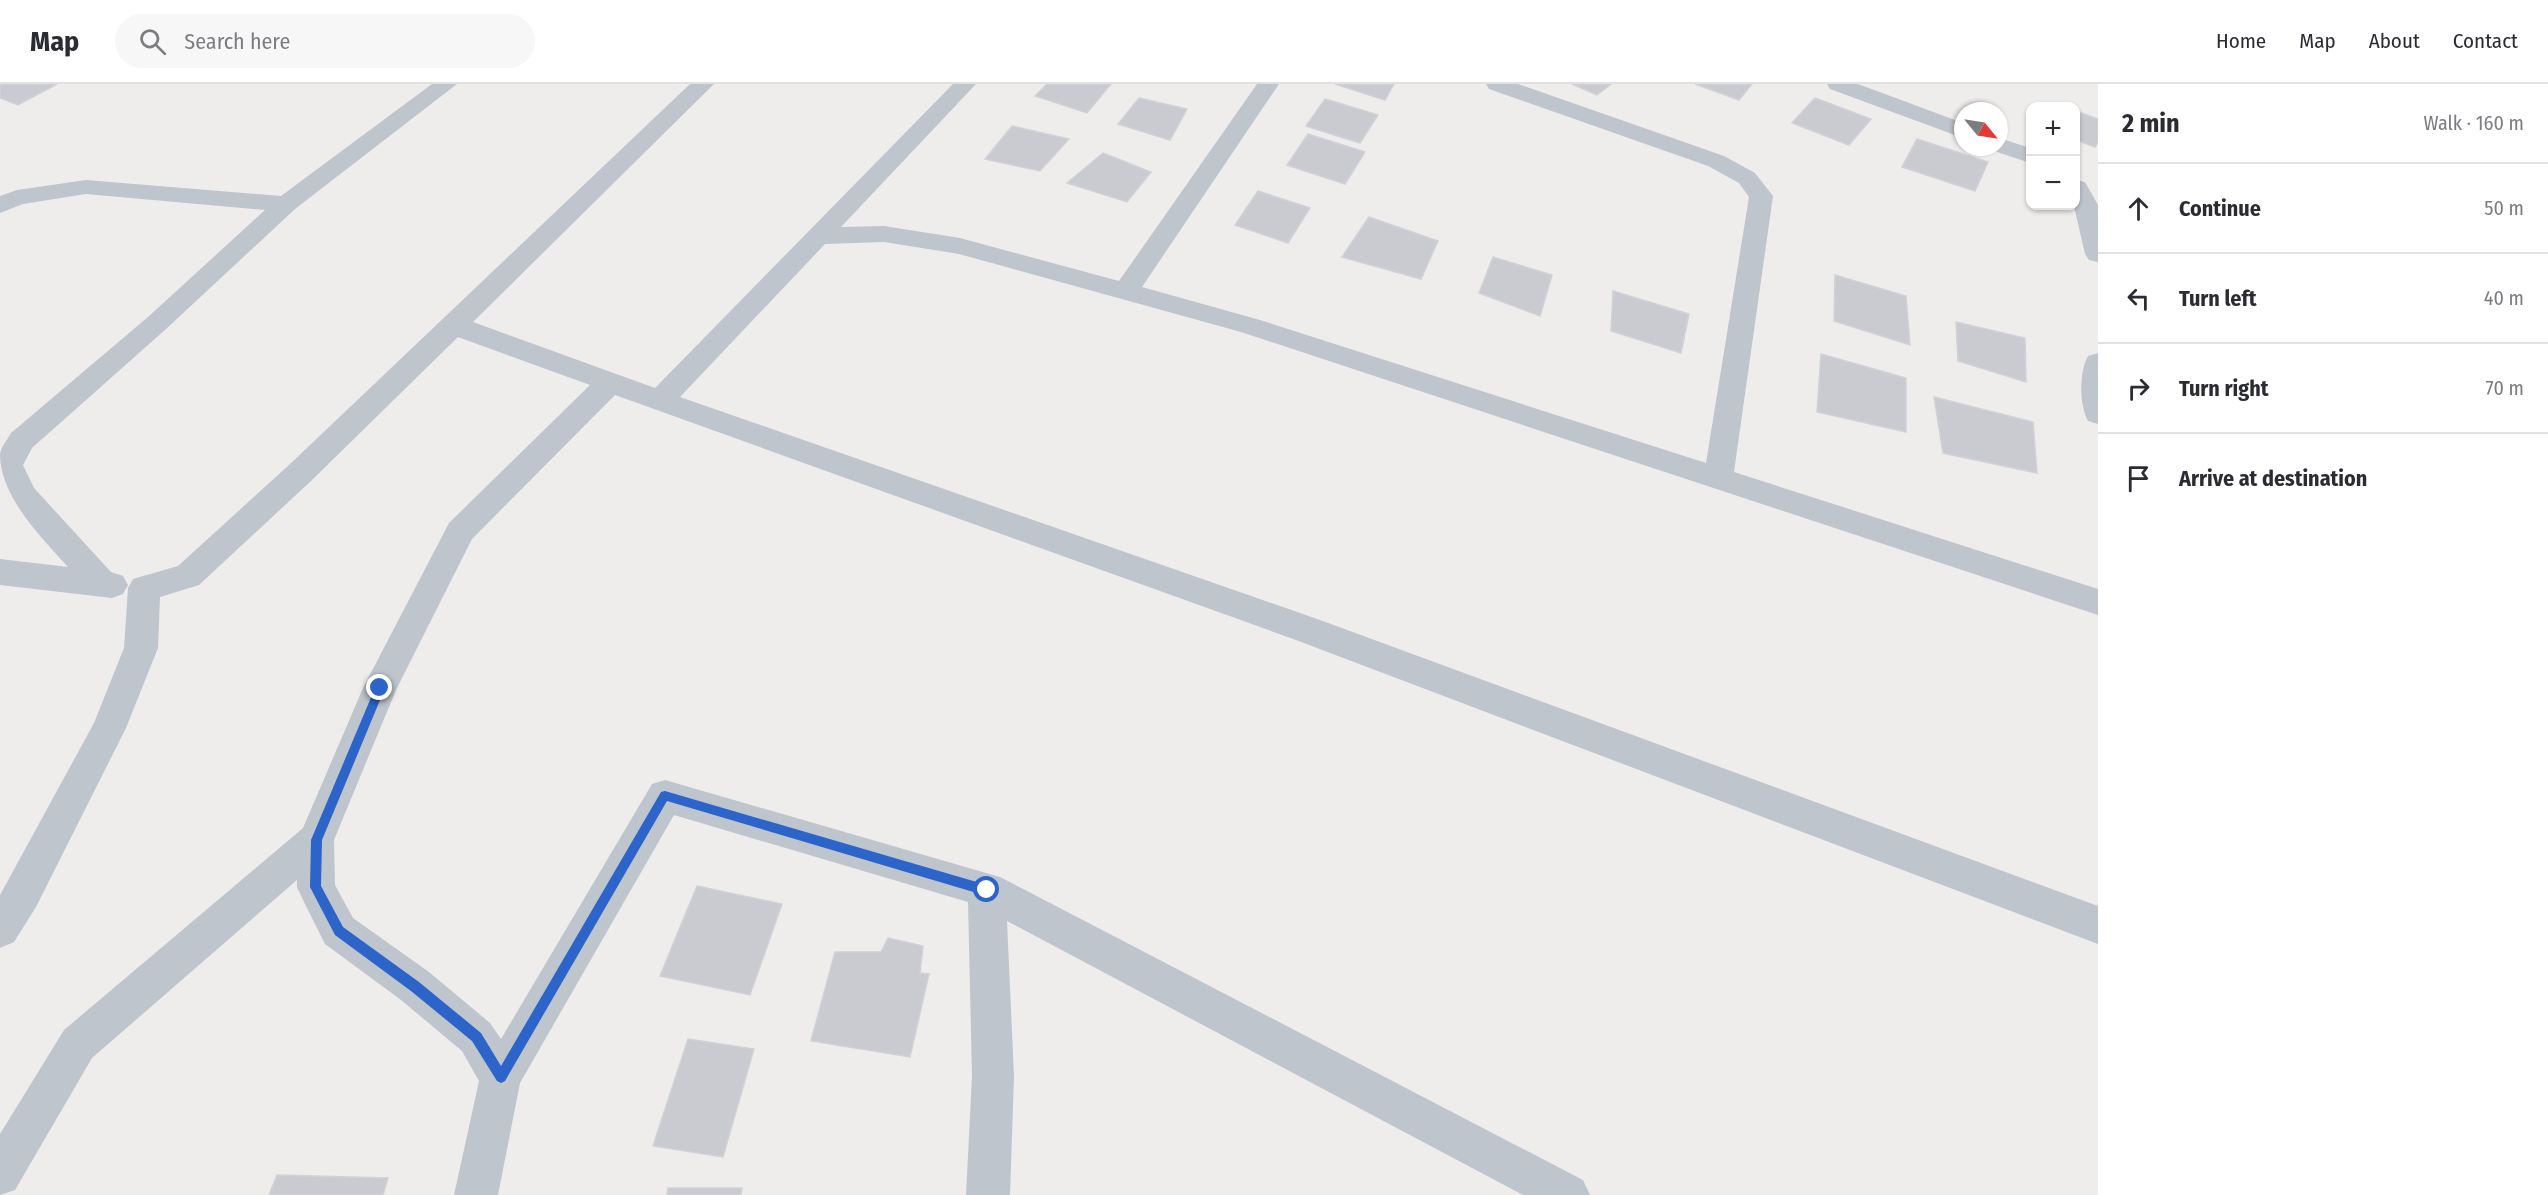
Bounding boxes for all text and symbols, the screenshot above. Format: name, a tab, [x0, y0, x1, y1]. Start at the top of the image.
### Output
search box	[115, 14, 535, 68]
text: Map	[30, 25, 79, 58]
icon: search	[136, 25, 169, 58]
text: Search here	[184, 28, 290, 55]
text: Home	[2216, 28, 2266, 54]
text: Map	[2299, 28, 2336, 54]
text: About	[2369, 28, 2420, 54]
text: Contact	[2453, 28, 2518, 54]
north arrow	[1954, 102, 2008, 156]
map controls	[2026, 102, 2080, 210]
button: +	[2026, 102, 2080, 156]
text: 2 min	[2122, 108, 2180, 139]
text: Walk · 160 m	[2424, 111, 2524, 135]
button: −	[2026, 156, 2080, 210]
icon: ahead	[2122, 192, 2155, 225]
text: Continue	[2179, 195, 2261, 222]
text: 50 m	[2484, 196, 2524, 220]
icon: left	[2122, 282, 2155, 315]
text: Turn left	[2179, 285, 2257, 312]
text: 40 m	[2484, 286, 2524, 310]
icon: right	[2122, 372, 2155, 405]
text: Turn right	[2179, 375, 2268, 402]
text: 70 m	[2486, 376, 2524, 400]
icon: arrive	[2122, 462, 2155, 495]
text: Arrive at destination	[2179, 465, 2367, 492]
route end	[366, 674, 392, 700]
route start	[973, 876, 999, 902]

